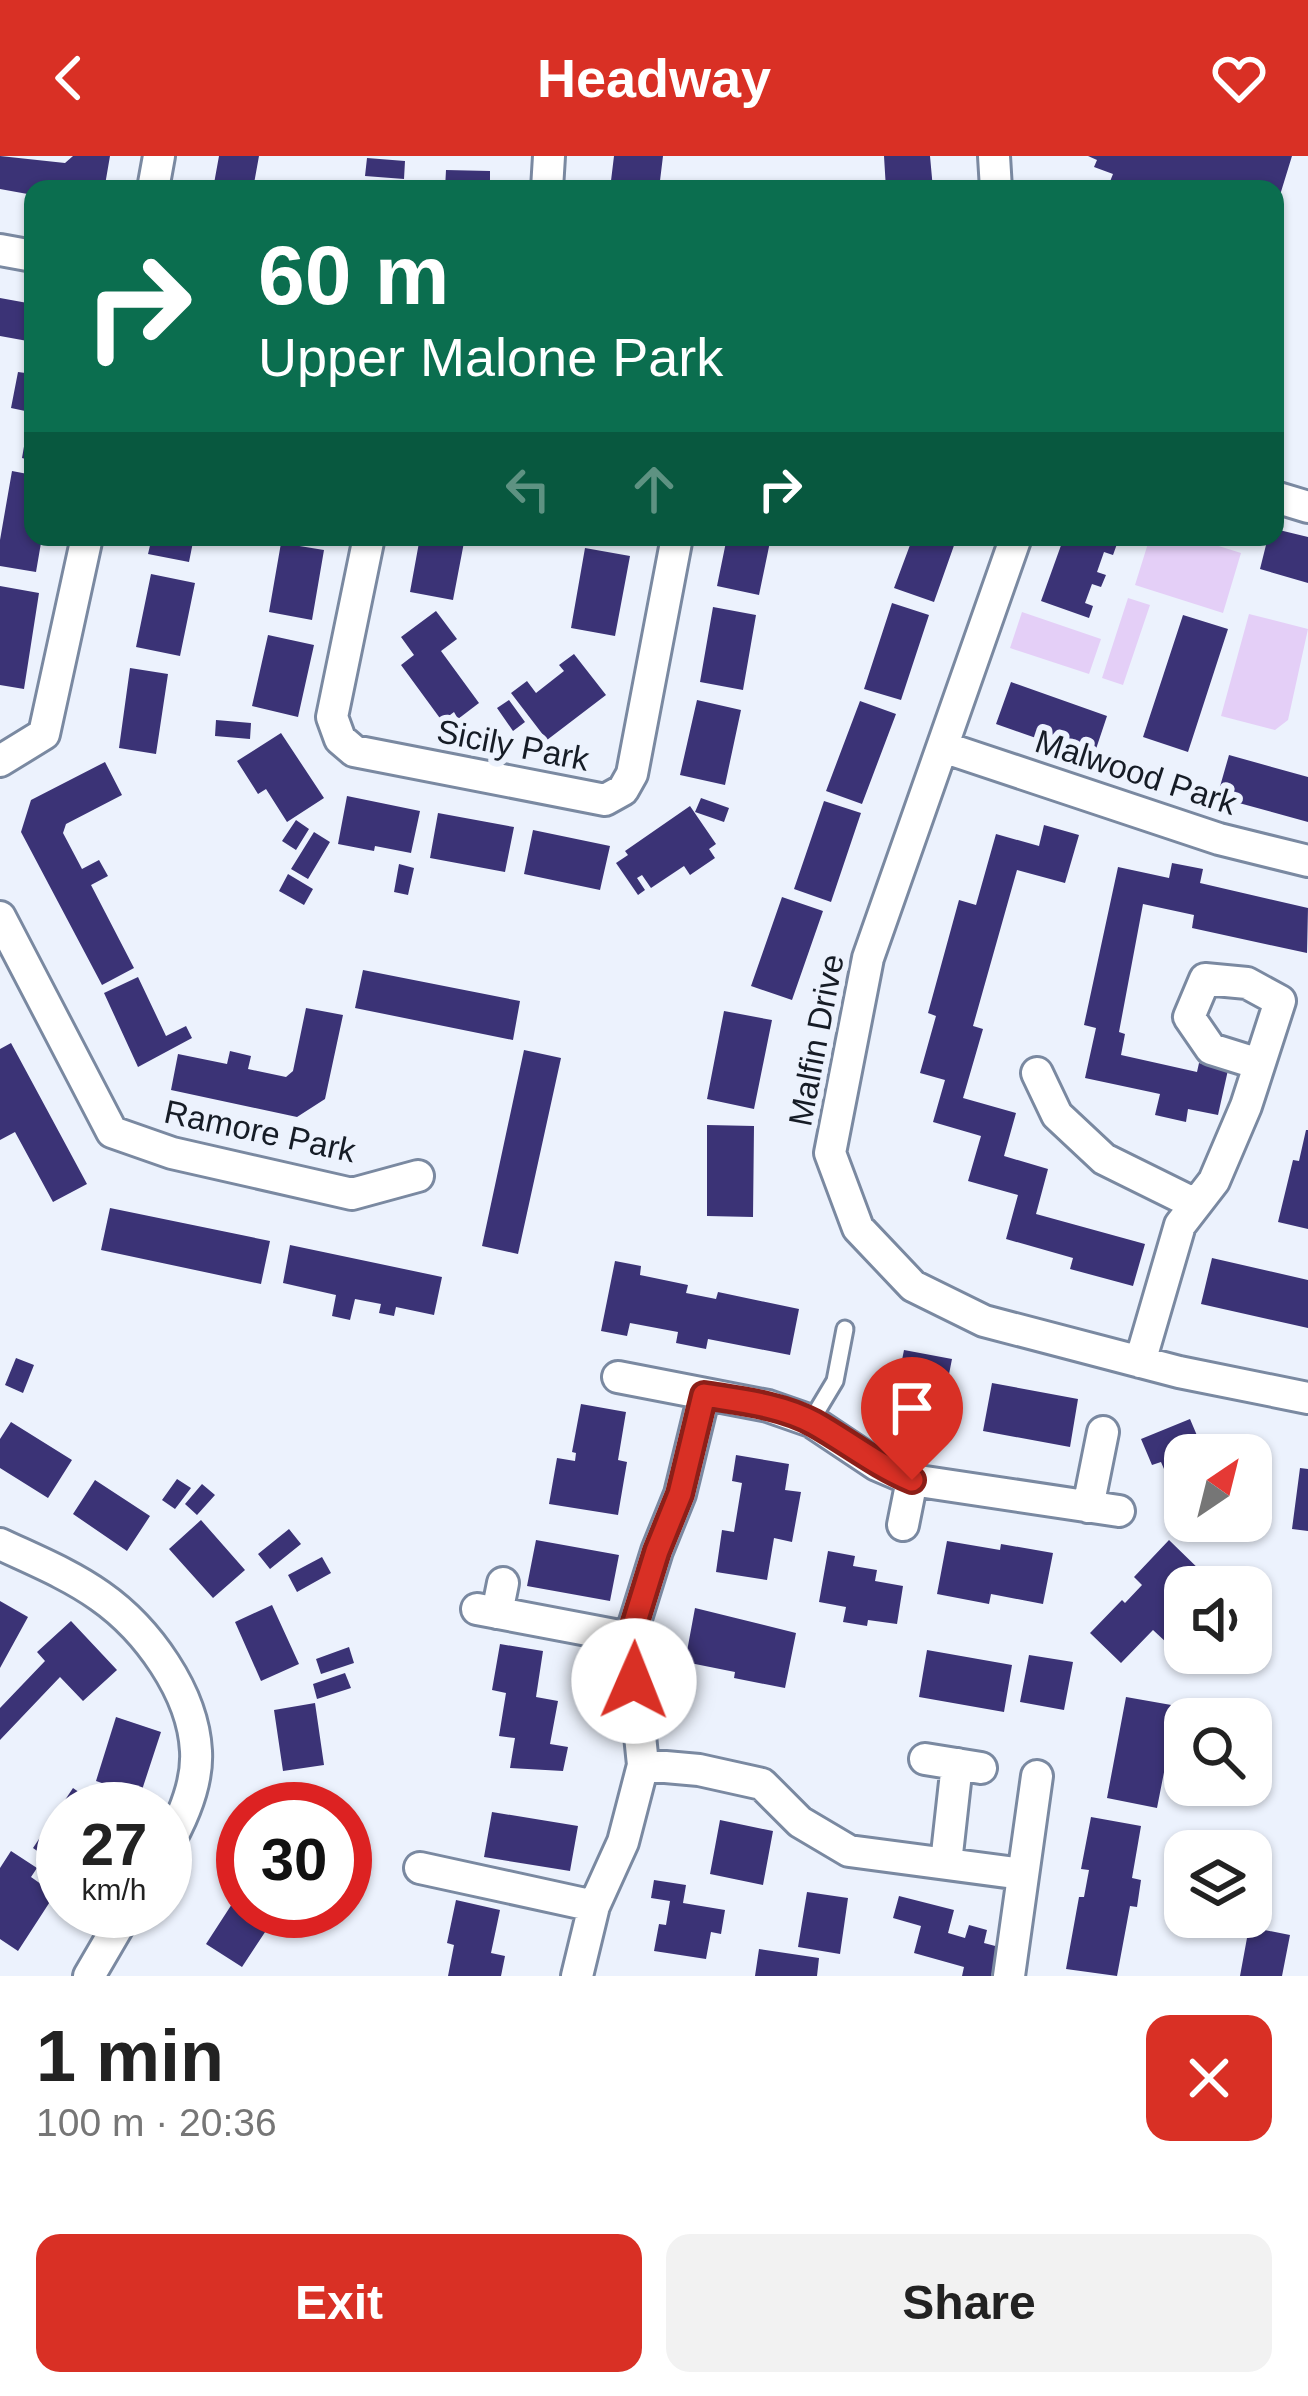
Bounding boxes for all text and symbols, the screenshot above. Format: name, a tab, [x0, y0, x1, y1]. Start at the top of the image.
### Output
icon: back	[36, 45, 102, 111]
icon: heart	[1206, 45, 1272, 111]
text: Headway	[537, 48, 771, 108]
icon: right	[60, 228, 216, 384]
text: 60 m	[258, 228, 449, 322]
text: Upper Malone Park	[258, 327, 723, 387]
icon: left	[495, 456, 561, 522]
icon: ahead	[621, 456, 687, 522]
icon: right	[747, 456, 813, 522]
street label: Sicily Park	[434, 712, 593, 778]
street label: Malwood Park	[1031, 722, 1242, 822]
street label: Malfin Drive	[781, 951, 851, 1129]
street label: Ramore Park	[161, 1093, 359, 1169]
pin	[861, 1357, 963, 1480]
icon: arrive	[879, 1375, 945, 1441]
north arrow	[1164, 1434, 1272, 1542]
map controls	[1164, 1434, 1272, 1938]
button: sound	[1164, 1566, 1272, 1674]
position arrow	[571, 1618, 697, 1744]
button: search	[1164, 1698, 1272, 1806]
speed limit sign: 30	[216, 1782, 372, 1938]
text: 27	[81, 1811, 147, 1878]
button: layers	[1164, 1830, 1272, 1938]
text: km/h	[81, 1873, 147, 1906]
button: close	[1146, 2015, 1272, 2141]
text: 1 min	[36, 2016, 224, 2096]
text: 100 m · 20:36	[36, 2101, 277, 2144]
button: Exit	[36, 2234, 642, 2372]
button: Share	[666, 2234, 1272, 2372]

